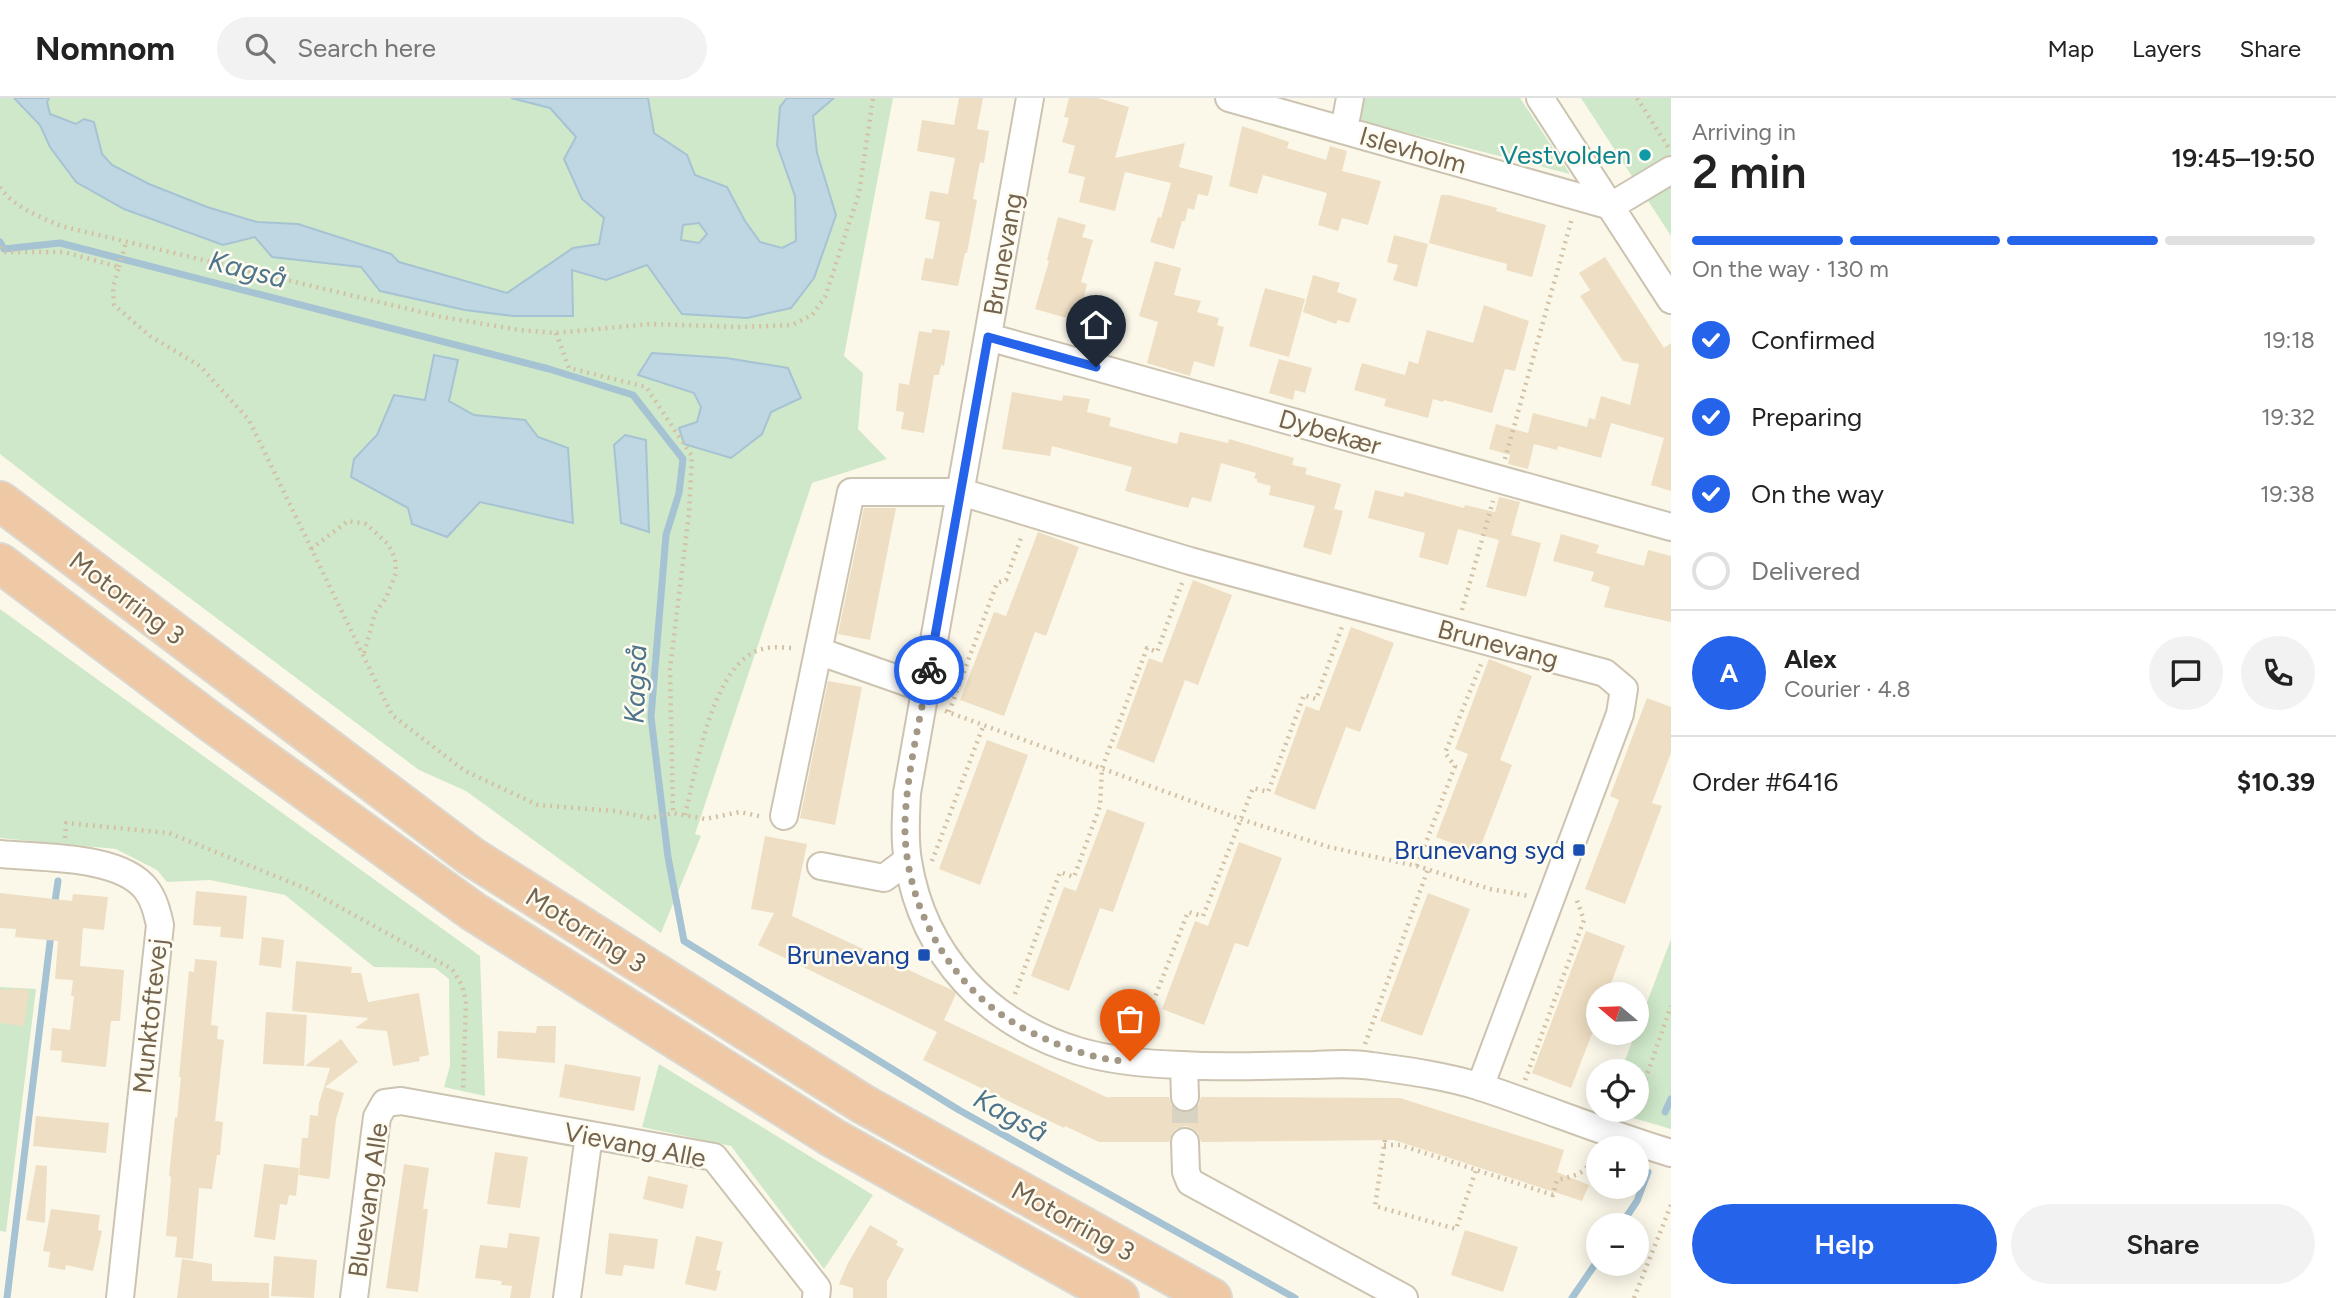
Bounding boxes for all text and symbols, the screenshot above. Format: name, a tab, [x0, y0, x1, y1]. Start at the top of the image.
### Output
search box	[217, 17, 707, 80]
text: Nomnom	[35, 29, 175, 68]
icon: search	[241, 29, 279, 67]
text: Search here	[297, 32, 436, 64]
text: Map	[2047, 34, 2094, 63]
text: Layers	[2132, 34, 2201, 63]
text: Share	[2239, 34, 2301, 63]
text: Arriving in	[1692, 118, 1796, 146]
street label: Islevholm	[1356, 120, 1470, 180]
place label: Vestvolden	[1500, 139, 1631, 171]
text: 19:45–19:50	[2171, 142, 2315, 174]
text: 2 min	[1692, 144, 1807, 200]
marker: Vestvolden	[1637, 147, 1653, 163]
street label: Brunevang	[976, 190, 1030, 318]
water label: Kagså	[205, 243, 291, 295]
text: On the way · 130 m	[1692, 255, 1889, 283]
pin	[1066, 295, 1126, 367]
icon: home	[1077, 306, 1115, 344]
icon: check	[1692, 321, 1730, 359]
text: Confirmed	[1751, 324, 1875, 356]
text: 19:18	[2263, 326, 2315, 354]
icon: check	[1692, 398, 1730, 436]
text: Preparing	[1751, 401, 1862, 433]
street label: Dybekær	[1275, 402, 1385, 462]
text: 19:32	[2261, 403, 2315, 431]
icon: check	[1692, 475, 1730, 513]
text: On the way	[1751, 478, 1884, 510]
text: 19:38	[2260, 480, 2315, 508]
street label: Motorring 3	[63, 544, 191, 652]
text: Delivered	[1751, 555, 1860, 587]
street label: Brunevang	[1434, 613, 1562, 675]
courier	[894, 635, 964, 705]
button: chat	[2149, 636, 2223, 710]
button: phone	[2241, 636, 2315, 710]
text: Alex	[1784, 643, 1837, 675]
water label: Kagså	[617, 644, 653, 724]
icon: bike	[910, 651, 948, 689]
text: A	[1720, 657, 1738, 689]
text: Courier · 4.8	[1784, 675, 1911, 703]
text: Order #6416	[1692, 766, 1838, 798]
text: $10.39	[2237, 766, 2315, 798]
place label: Brunevang syd	[1394, 834, 1565, 866]
marker: Brunevang syd	[1571, 842, 1587, 858]
street label: Motorring 3	[520, 880, 652, 980]
street label: Munktoftevej	[126, 937, 174, 1095]
place label: Brunevang	[786, 939, 910, 971]
marker: Brunevang	[916, 947, 932, 963]
north arrow	[1586, 982, 1648, 1045]
map controls	[1586, 982, 1649, 1276]
pin	[1100, 989, 1160, 1061]
icon: bag	[1111, 1000, 1149, 1038]
button: locate	[1586, 1059, 1649, 1122]
water label: Kagså	[968, 1081, 1054, 1149]
street label: Vievang Alle	[561, 1116, 709, 1174]
street label: Bluevang Alle	[341, 1121, 395, 1279]
button: +	[1586, 1136, 1649, 1199]
street label: Motorring 3	[1006, 1174, 1140, 1268]
button: Help	[1692, 1204, 1997, 1284]
button: Share	[2011, 1204, 2315, 1284]
button: −	[1586, 1213, 1649, 1276]

